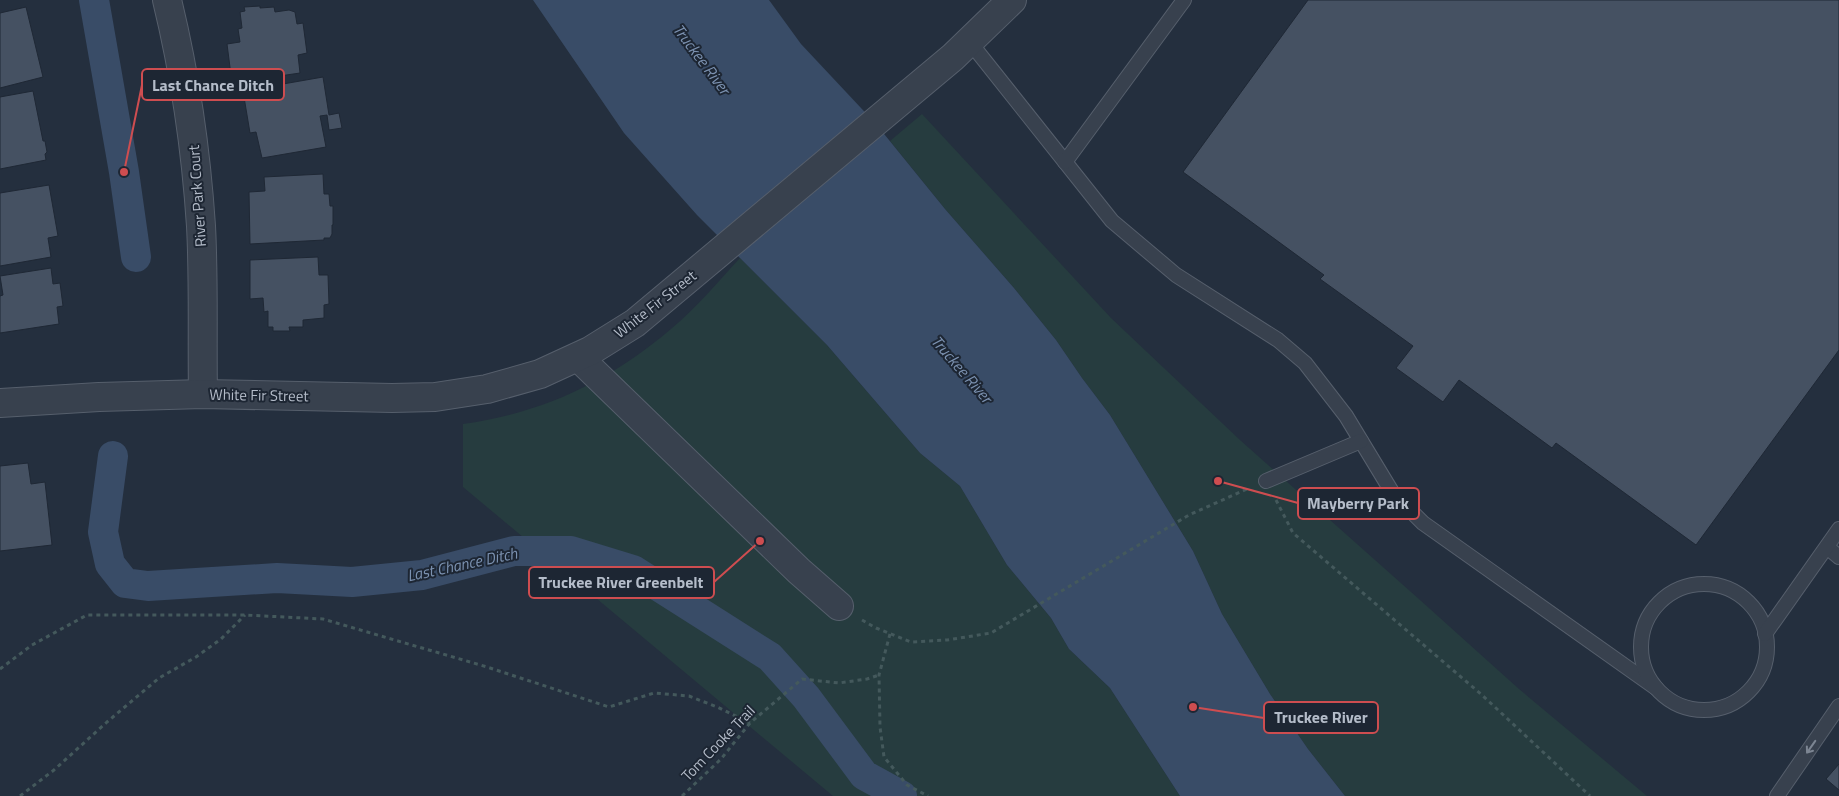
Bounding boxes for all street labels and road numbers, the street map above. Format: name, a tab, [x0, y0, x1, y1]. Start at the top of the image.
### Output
street label: River Park Court	[182, 144, 212, 248]
street label: White Fir Street	[609, 264, 702, 344]
street label: White Fir Street	[209, 383, 309, 407]
street label: Tom Cooke Trail	[676, 700, 760, 786]

